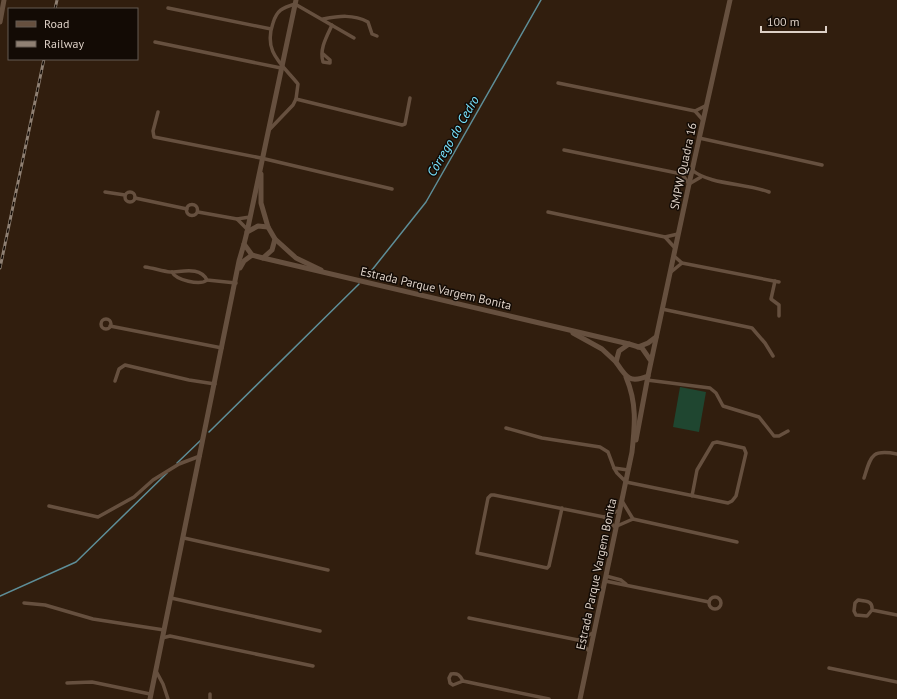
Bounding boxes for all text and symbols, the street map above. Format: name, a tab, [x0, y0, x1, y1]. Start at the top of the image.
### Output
legend	[8, 8, 138, 60]
scale bar	[761, 8, 826, 34]
text: 100 m	[767, 14, 800, 29]
text: Road	[44, 16, 69, 31]
text: Railway	[44, 36, 84, 51]
water label: Córrego do Cedro	[423, 92, 483, 179]
street label: SMPW Quadra 16	[666, 121, 700, 211]
street label: Estrada Parque Vargem Bonita	[359, 263, 513, 313]
street label: Estrada Parque Vargem Bonita	[573, 497, 619, 651]

